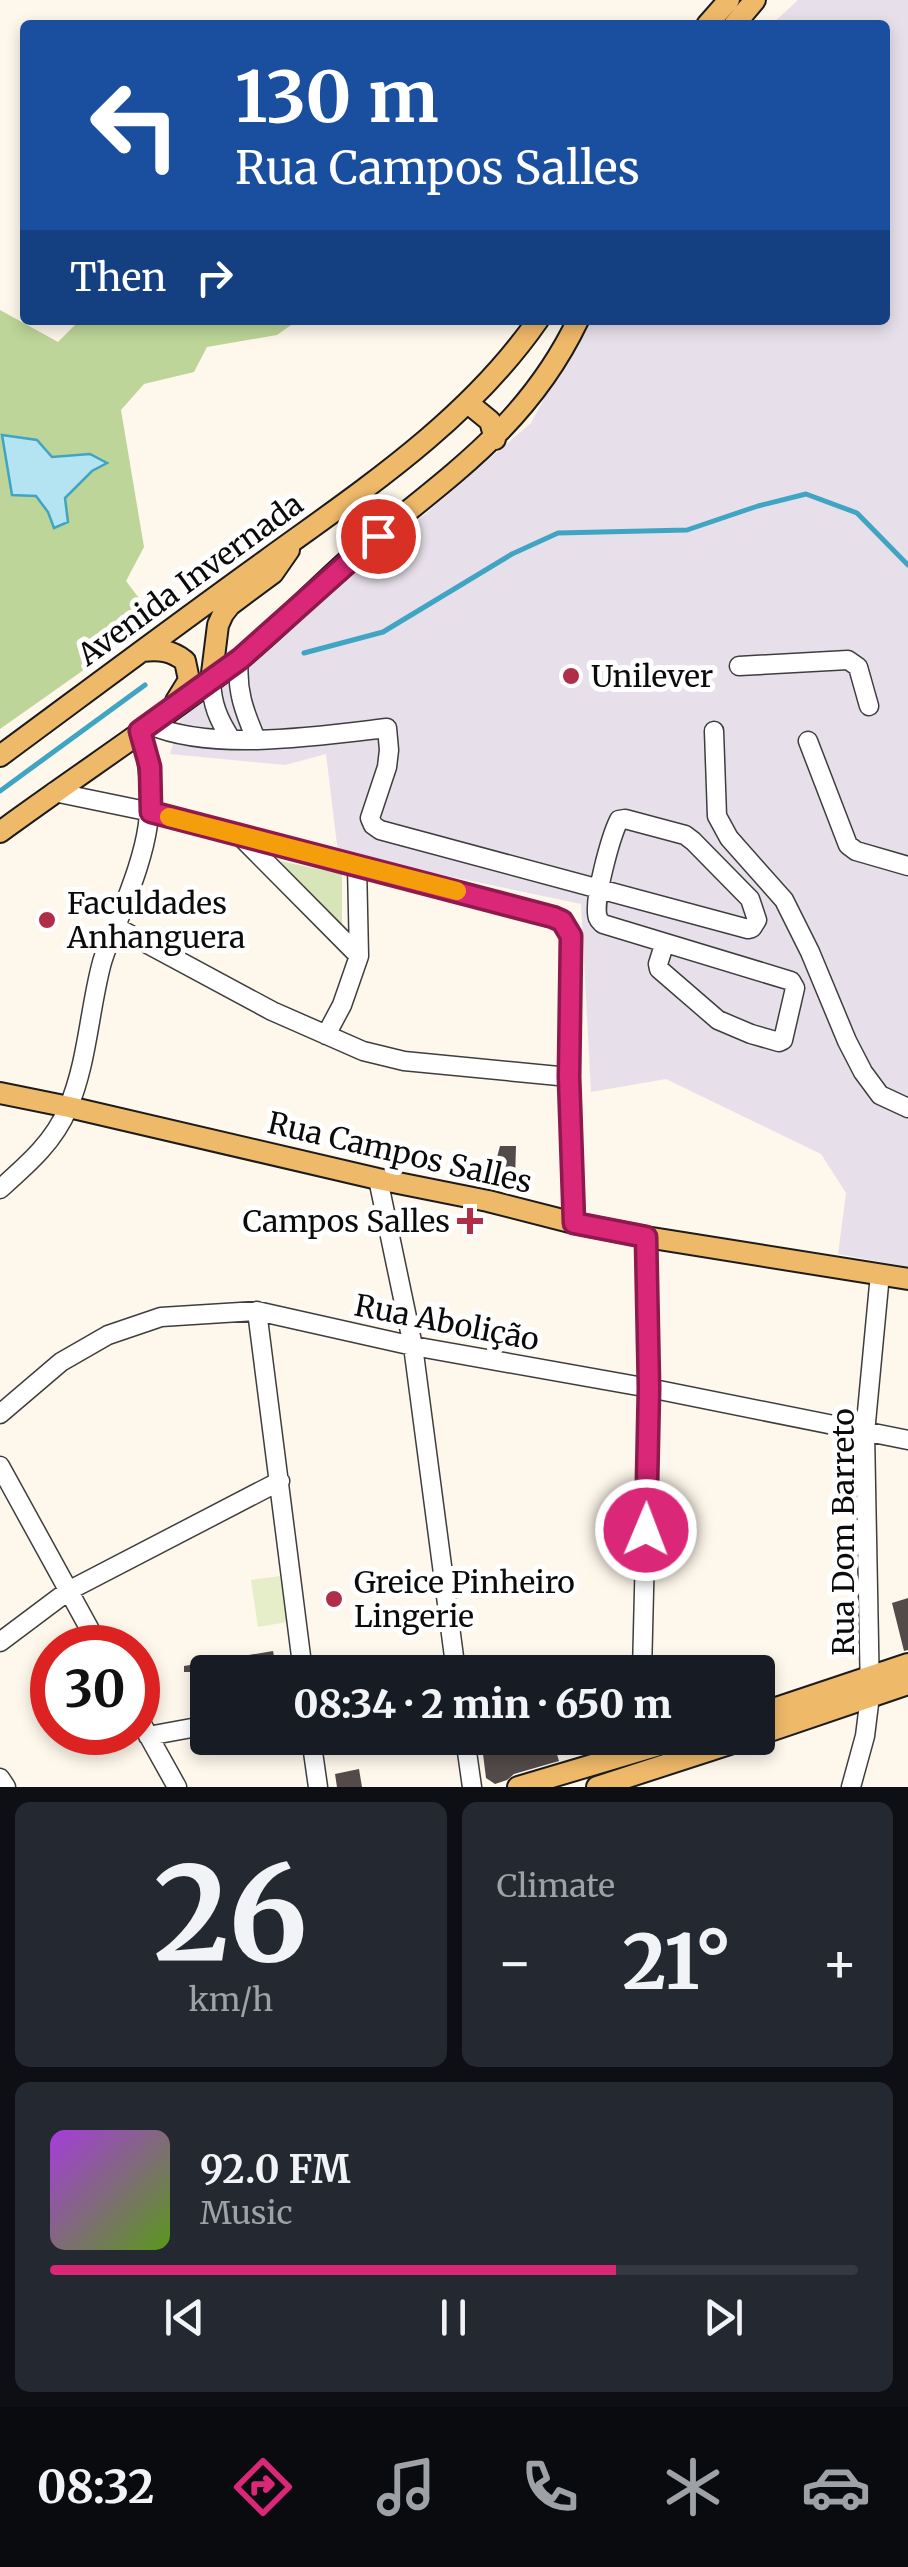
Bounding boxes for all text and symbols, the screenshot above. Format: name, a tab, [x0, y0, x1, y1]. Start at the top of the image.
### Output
text: 130 m	[235, 53, 439, 141]
icon: left	[70, 60, 200, 190]
text: Rua Campos Salles	[235, 140, 640, 196]
icon: right	[187, 250, 242, 305]
text: Then	[70, 254, 167, 301]
street label: Avenida Invernada	[69, 485, 310, 674]
pin	[336, 494, 421, 579]
icon: arrive	[351, 509, 406, 564]
place label: Unilever	[591, 657, 713, 695]
marker: Unilever	[560, 665, 582, 687]
place label: Faculdades Anhanguera	[66, 884, 245, 956]
marker: Faculdades Anhanguera	[36, 909, 58, 931]
street label: Rua Campos Salles	[264, 1103, 536, 1201]
place label: Campos Salles	[243, 1202, 450, 1240]
marker: Campos Salles	[459, 1210, 481, 1232]
street label: Rua Abolição	[352, 1286, 542, 1358]
street label: Rua Dom Barreto	[824, 1408, 862, 1656]
position arrow	[594, 1478, 698, 1582]
place label: Greice Pinheiro Lingerie	[354, 1563, 575, 1635]
marker: Greice Pinheiro Lingerie	[323, 1588, 345, 1610]
speed limit sign: 30	[30, 1625, 160, 1755]
text: 08:34 · 2 min · 650 m	[293, 1681, 672, 1728]
text: 26	[154, 1833, 308, 1996]
text: Climate	[497, 1866, 615, 1906]
text: 21°	[623, 1915, 732, 2009]
text: −	[497, 1928, 533, 1997]
text: +	[821, 1928, 858, 1997]
text: km/h	[188, 1980, 273, 2020]
text: 92.0 FM	[200, 2146, 350, 2193]
text: Music	[200, 2193, 293, 2233]
icon: previous	[157, 2290, 212, 2345]
icon: pause	[426, 2290, 481, 2345]
icon: next	[696, 2290, 751, 2345]
icon: directions	[228, 2452, 298, 2522]
icon: music	[371, 2452, 441, 2522]
icon: phone	[515, 2452, 585, 2522]
icon: climate	[658, 2452, 728, 2522]
icon: car	[801, 2452, 871, 2522]
text: 08:32	[37, 2459, 154, 2515]

